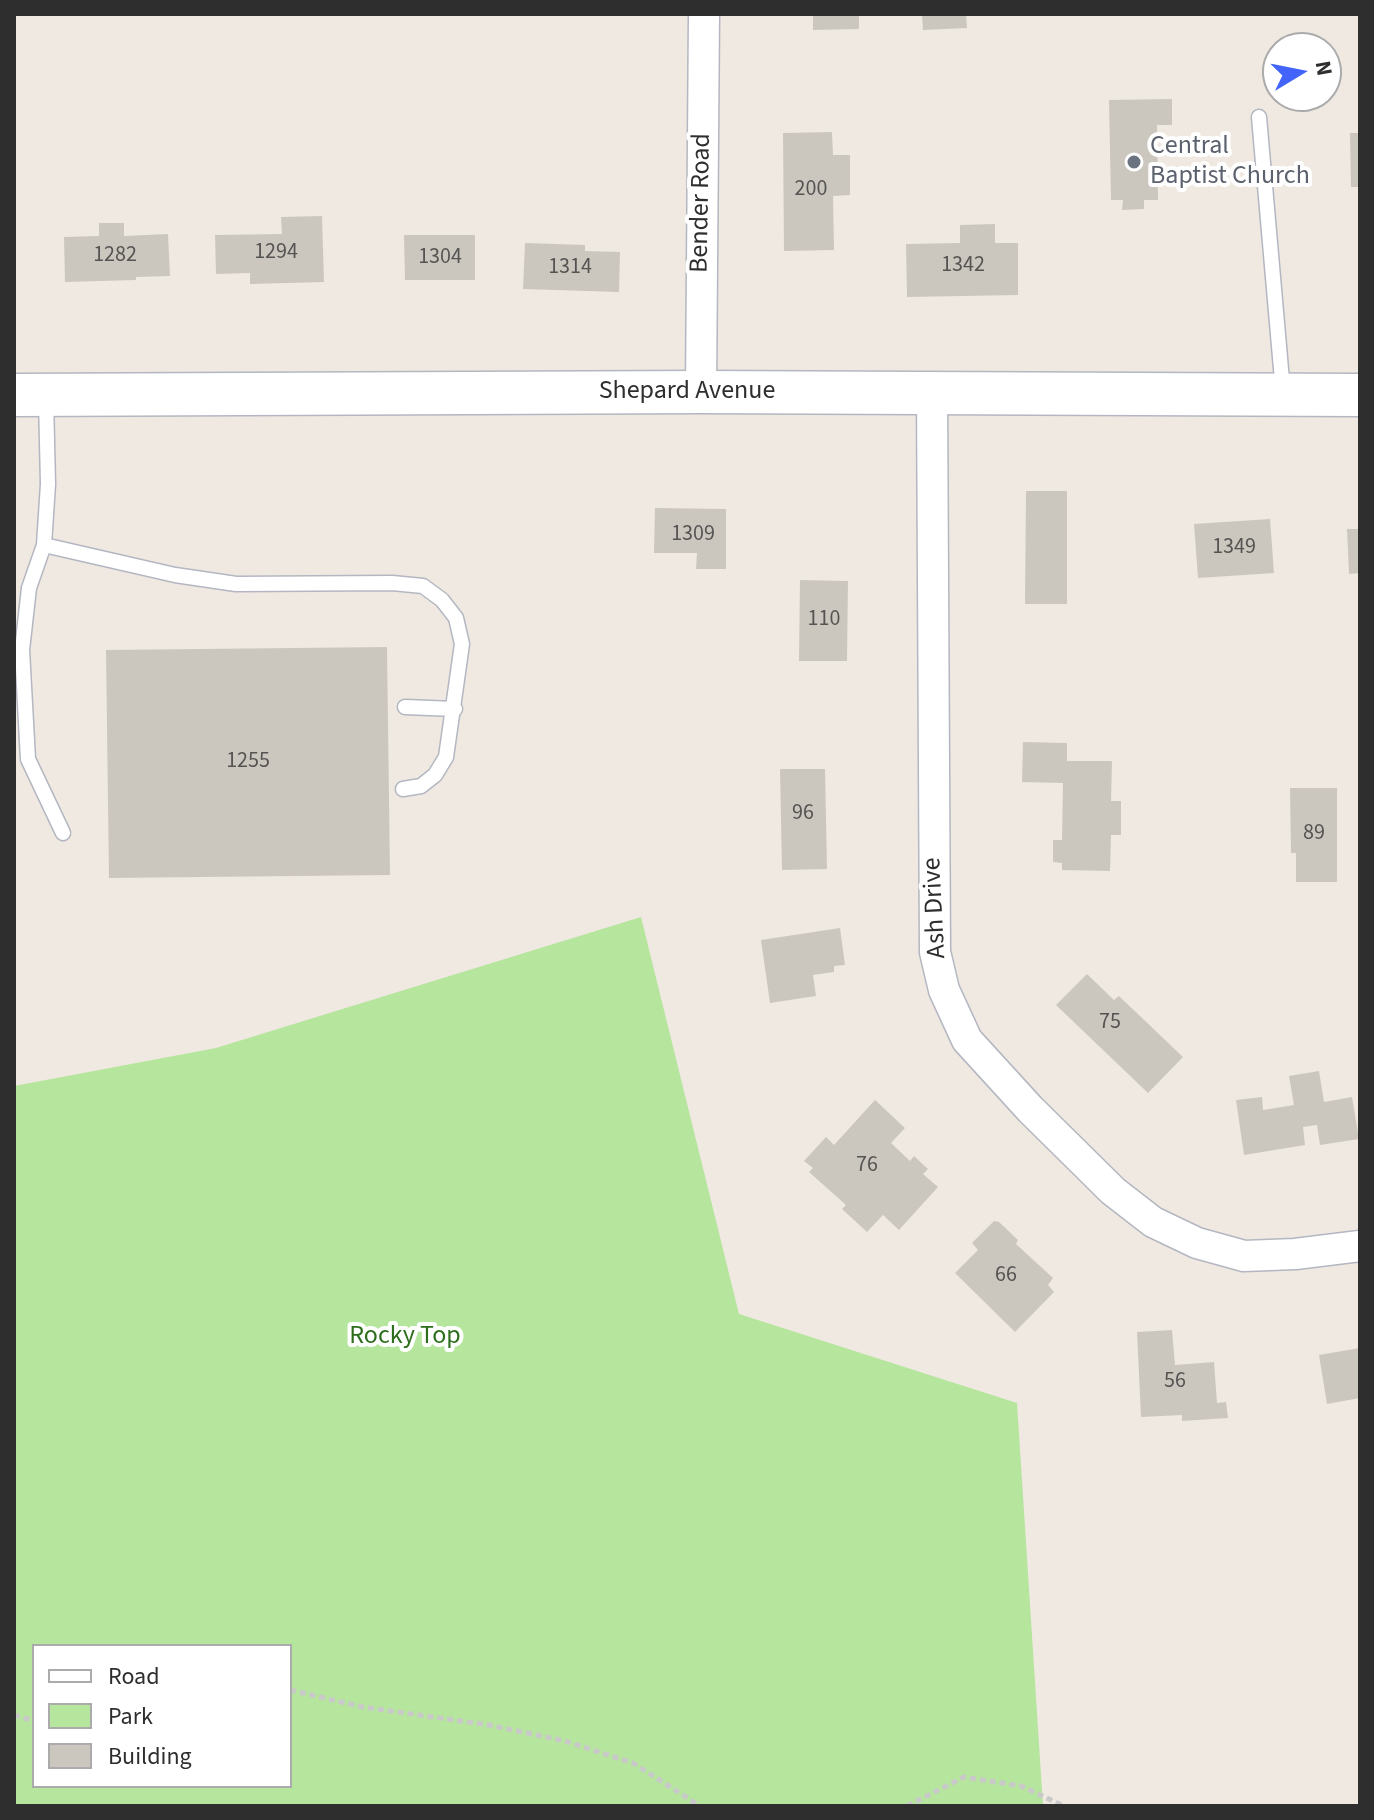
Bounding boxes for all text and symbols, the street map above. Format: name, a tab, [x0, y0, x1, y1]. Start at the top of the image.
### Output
north arrow	[1262, 32, 1342, 112]
text: N	[1307, 58, 1341, 78]
place label: Central Baptist Church	[1150, 131, 1310, 192]
street label: Bender Road	[685, 133, 719, 273]
marker: Central Baptist Church	[1125, 153, 1143, 171]
house number: 200	[795, 177, 827, 203]
house number: 1294	[254, 240, 298, 266]
house number: 1282	[93, 243, 137, 269]
house number: 1304	[418, 245, 462, 271]
house number: 1342	[941, 253, 985, 279]
house number: 1314	[548, 255, 592, 281]
street label: Shepard Avenue	[599, 376, 775, 408]
house number: 1309	[671, 522, 715, 548]
house number: 1349	[1212, 535, 1256, 561]
house number: 110	[808, 607, 840, 633]
house number: 1255	[226, 749, 270, 775]
house number: 96	[792, 801, 814, 827]
house number: 89	[1303, 821, 1325, 847]
street label: Ash Drive	[918, 857, 954, 959]
house number: 75	[1099, 1010, 1121, 1036]
house number: 76	[856, 1153, 878, 1179]
house number: 66	[995, 1263, 1017, 1289]
park label: Rocky Top	[349, 1321, 461, 1353]
house number: 56	[1164, 1369, 1186, 1395]
legend	[32, 1644, 292, 1788]
text: Road	[108, 1659, 160, 1694]
text: Park	[108, 1699, 153, 1734]
text: Building	[108, 1739, 192, 1774]

